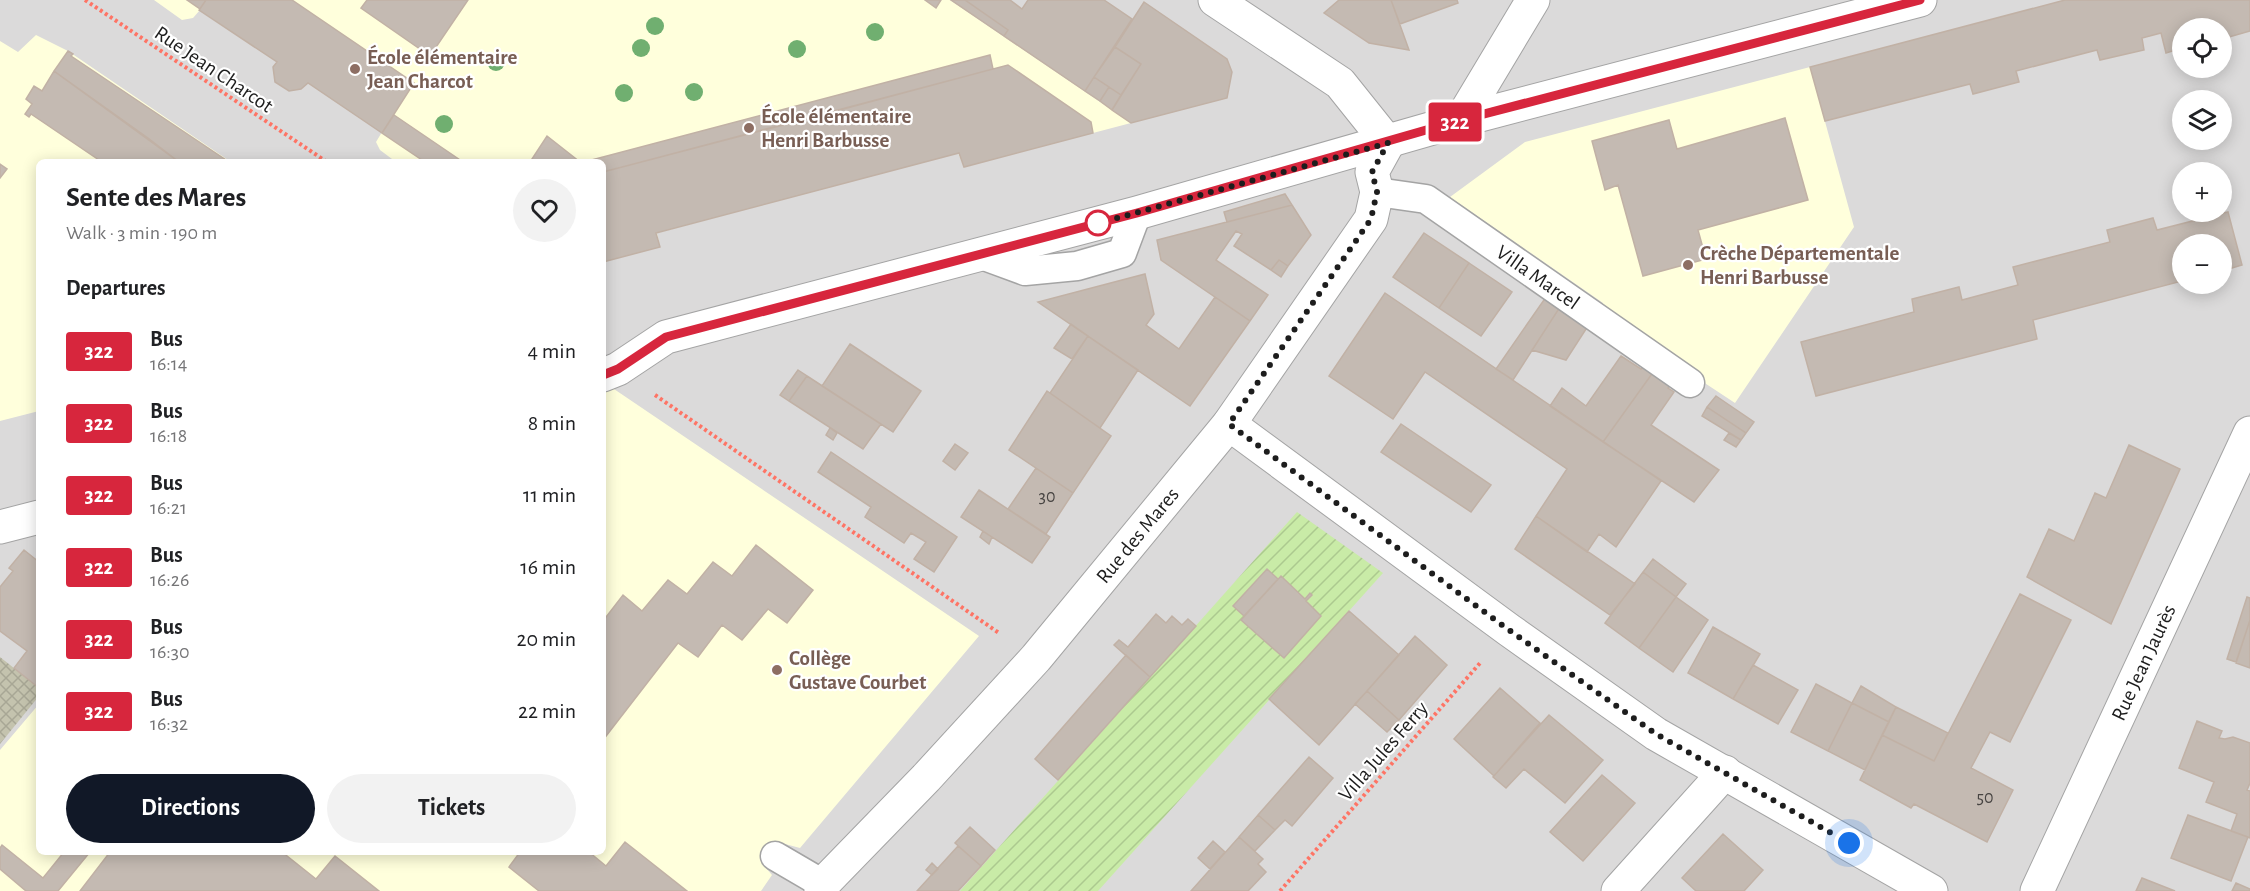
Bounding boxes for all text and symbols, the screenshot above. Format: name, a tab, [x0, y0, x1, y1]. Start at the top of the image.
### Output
map controls	[2172, 18, 2232, 294]
button: locate	[2172, 18, 2232, 78]
street label: Rue Jean Charcot	[151, 22, 277, 117]
place label: École élémentaire Jean Charcot	[367, 44, 518, 92]
marker: École élémentaire Jean Charcot	[348, 62, 362, 76]
button: layers	[2172, 90, 2232, 150]
line badge: 322	[1420, 102, 1490, 142]
place label: École élémentaire Henri Barbusse	[761, 103, 912, 151]
text: 322	[1441, 112, 1469, 133]
marker: École élémentaire Henri Barbusse	[742, 121, 756, 135]
button: +	[2172, 162, 2232, 222]
button: heart	[513, 179, 576, 242]
text: Sente des Mares	[66, 184, 246, 212]
unlabelled marker	[1085, 210, 1111, 236]
text: Walk · 3 min · 190 m	[66, 223, 217, 243]
button: −	[2172, 234, 2232, 294]
street label: Villa Marcel	[1492, 241, 1583, 314]
place label: Crèche Départementale Henri Barbusse	[1700, 243, 1899, 288]
marker: Crèche Départementale Henri Barbusse	[1681, 258, 1695, 272]
text: Departures	[66, 277, 166, 299]
text: Bus	[150, 328, 183, 350]
text: 4 min	[528, 340, 576, 362]
text: 322	[85, 341, 113, 362]
text: 16:14	[150, 354, 187, 374]
text: Bus	[150, 400, 183, 422]
text: 8 min	[528, 412, 576, 434]
text: 322	[85, 413, 113, 434]
text: 16:18	[150, 426, 187, 446]
text: Bus	[150, 472, 183, 494]
text: 11 min	[523, 484, 576, 506]
street label: Rue des Mares	[1092, 484, 1183, 587]
text: 322	[85, 485, 113, 506]
house number: 30	[1039, 488, 1055, 506]
text: 16:21	[150, 498, 187, 518]
text: Bus	[150, 544, 183, 566]
text: 16 min	[520, 556, 576, 578]
text: 322	[85, 557, 113, 578]
text: 16:26	[150, 570, 189, 590]
street label: Rue Jean Jaurès	[2108, 602, 2180, 724]
text: Bus	[150, 616, 183, 638]
text: 20 min	[516, 628, 576, 650]
text: 322	[85, 629, 113, 650]
text: 16:30	[150, 642, 190, 662]
place label: Collège Gustave Courbet	[789, 648, 926, 693]
marker: Collège Gustave Courbet	[770, 663, 784, 677]
text: Bus	[150, 688, 183, 710]
street label: Villa Jules Ferry	[1335, 697, 1432, 805]
text: 22 min	[518, 700, 576, 722]
text: 322	[85, 701, 113, 722]
text: 16:32	[150, 714, 188, 734]
button: Directions	[66, 774, 315, 843]
button: Tickets	[327, 774, 576, 843]
house number: 50	[1976, 789, 1994, 807]
your location	[1834, 828, 1864, 858]

